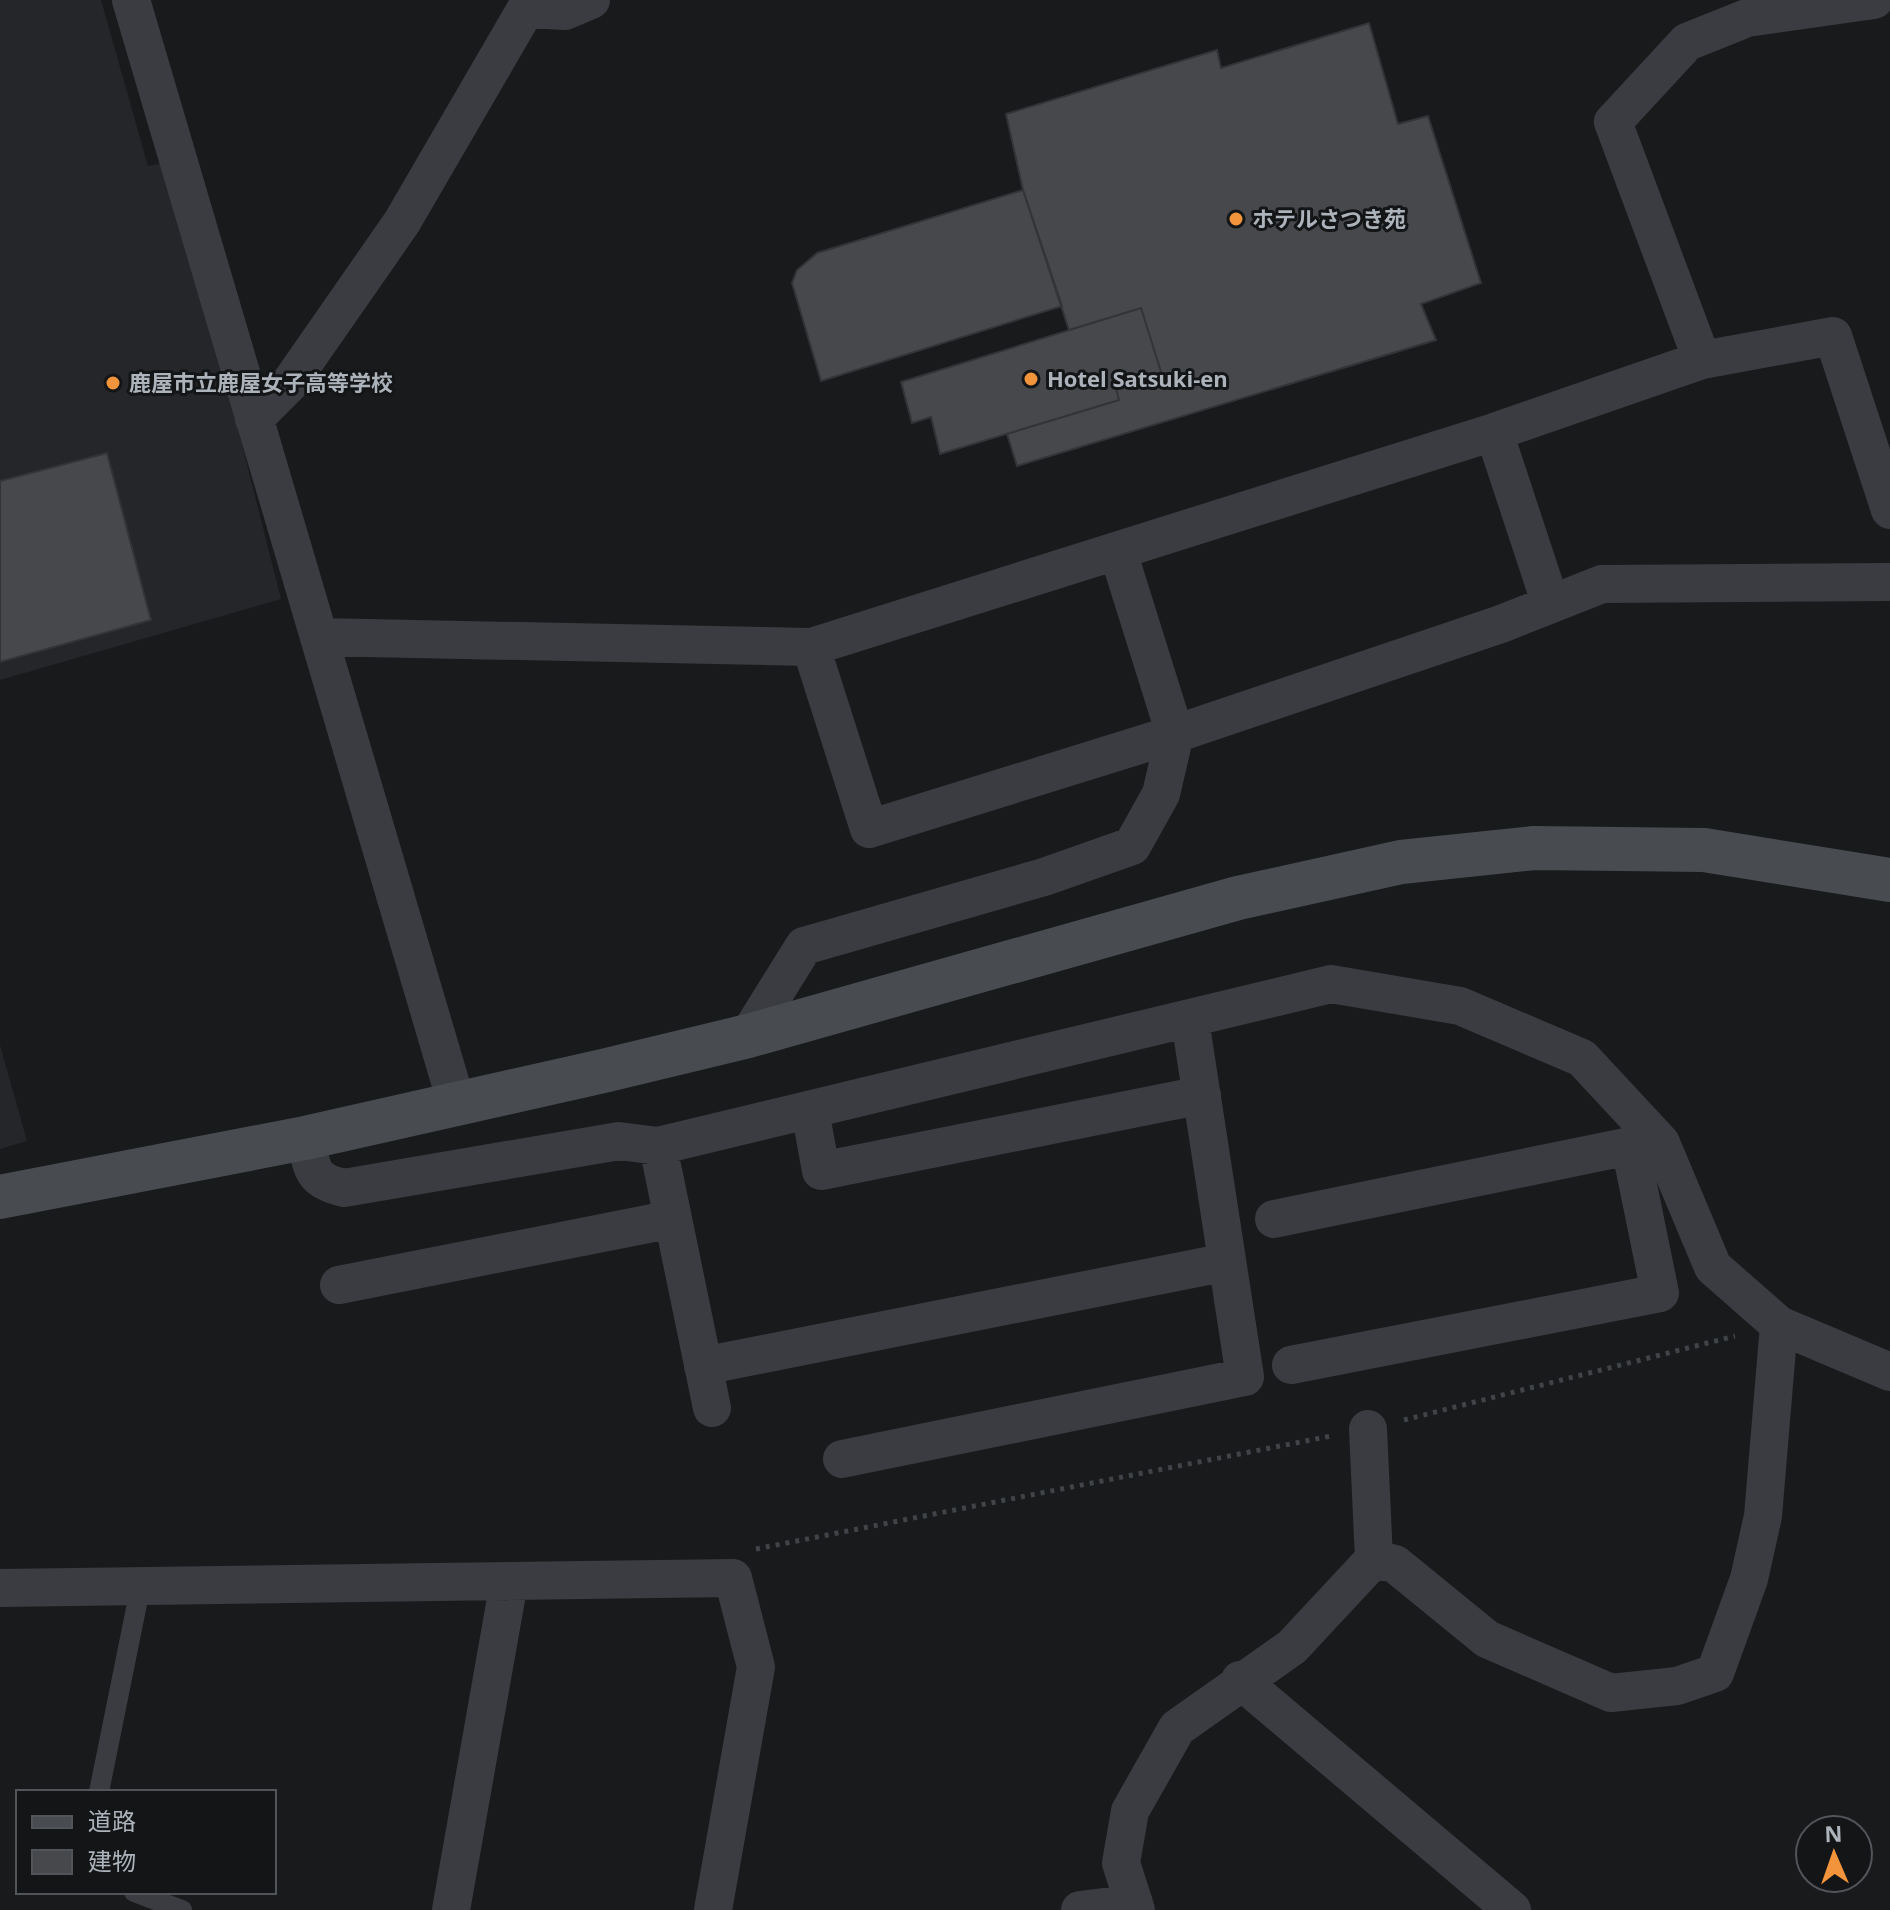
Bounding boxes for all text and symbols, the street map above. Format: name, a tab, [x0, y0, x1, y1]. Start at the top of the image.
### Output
place label: ホテルさつき苑	[1252, 203, 1406, 233]
marker: ホテルさつき苑	[1227, 210, 1245, 228]
place label: Hotel Satsuki-en	[1047, 363, 1228, 393]
place label: 鹿屋市立鹿屋女子高等学校	[129, 367, 393, 397]
marker: Hotel Satsuki-en	[1022, 370, 1040, 388]
marker: 鹿屋市立鹿屋女子高等学校	[104, 374, 122, 392]
legend	[16, 1790, 276, 1894]
text: 道路	[88, 1804, 136, 1837]
north arrow	[1794, 1814, 1874, 1894]
text: N	[1824, 1818, 1843, 1848]
text: 建物	[88, 1844, 136, 1877]

